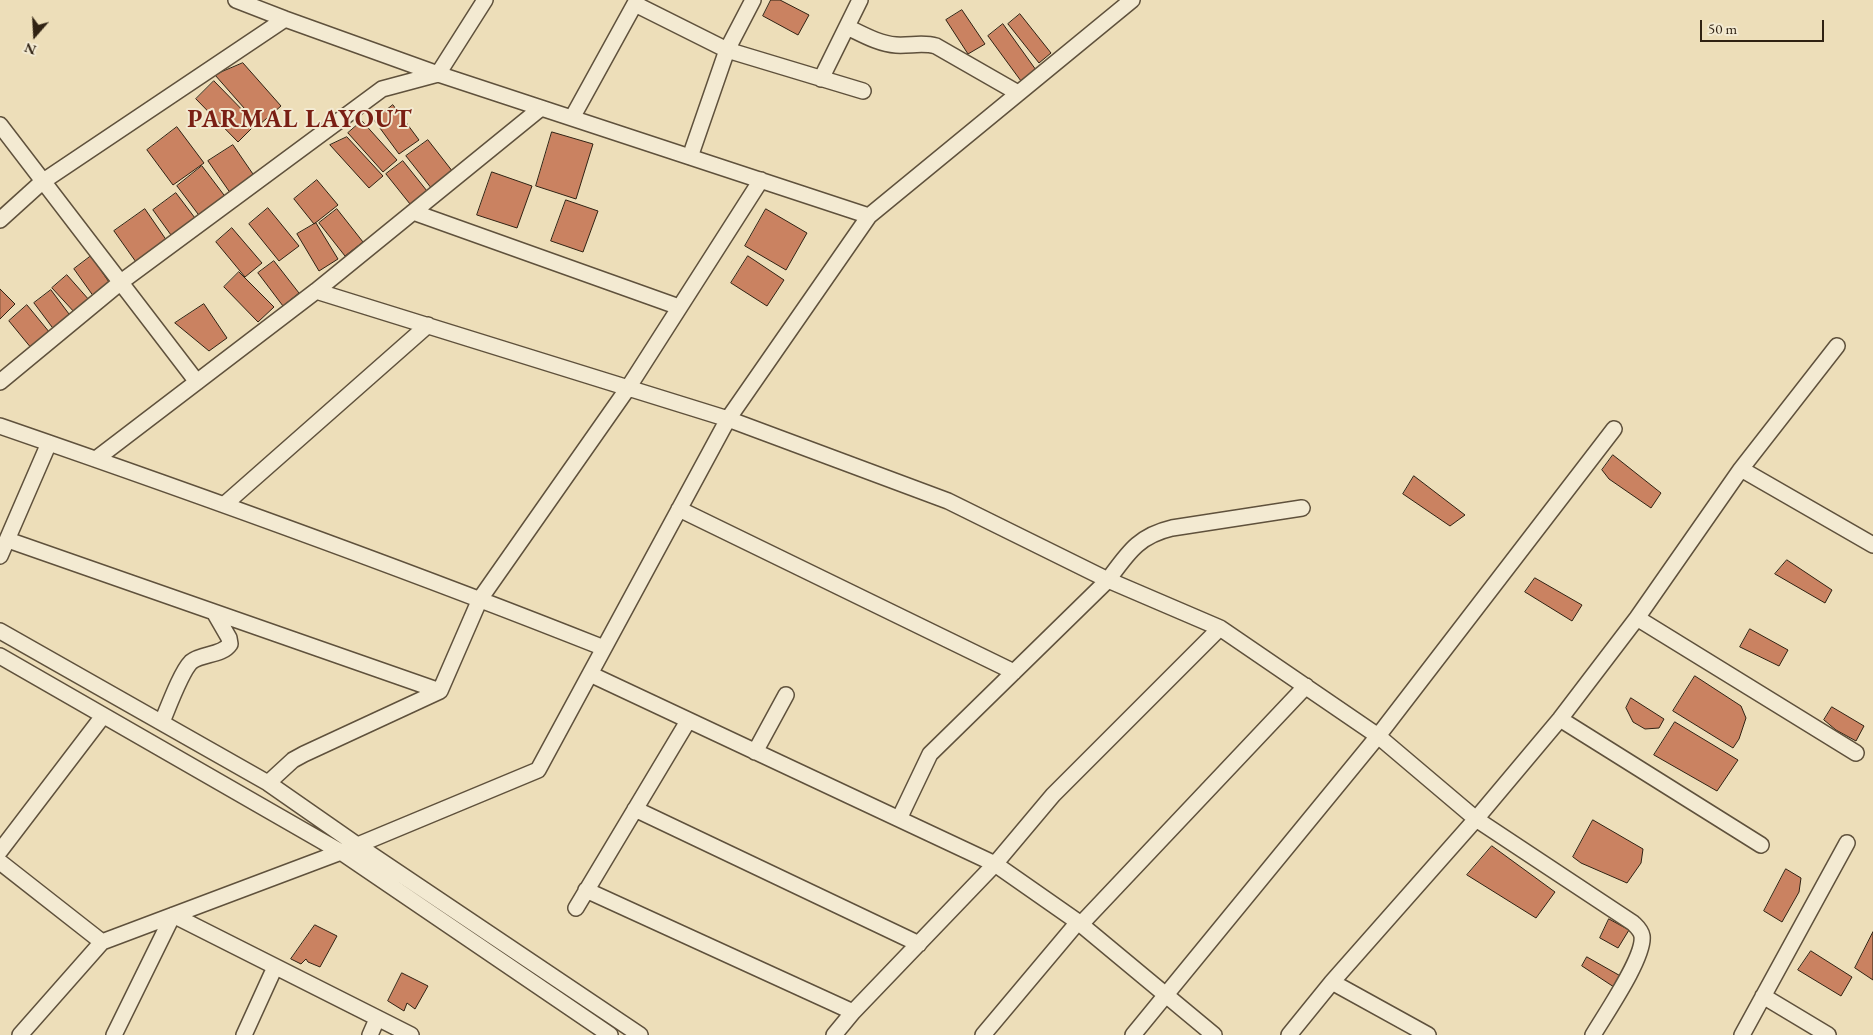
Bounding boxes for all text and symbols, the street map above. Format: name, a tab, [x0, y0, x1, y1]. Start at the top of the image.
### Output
north arrow	[10, 10, 60, 60]
scale bar	[1703, 10, 1827, 42]
text: 50 m	[1708, 19, 1737, 38]
text: N	[22, 39, 38, 60]
district label: PARMAL LAYOUT	[186, 105, 414, 135]

